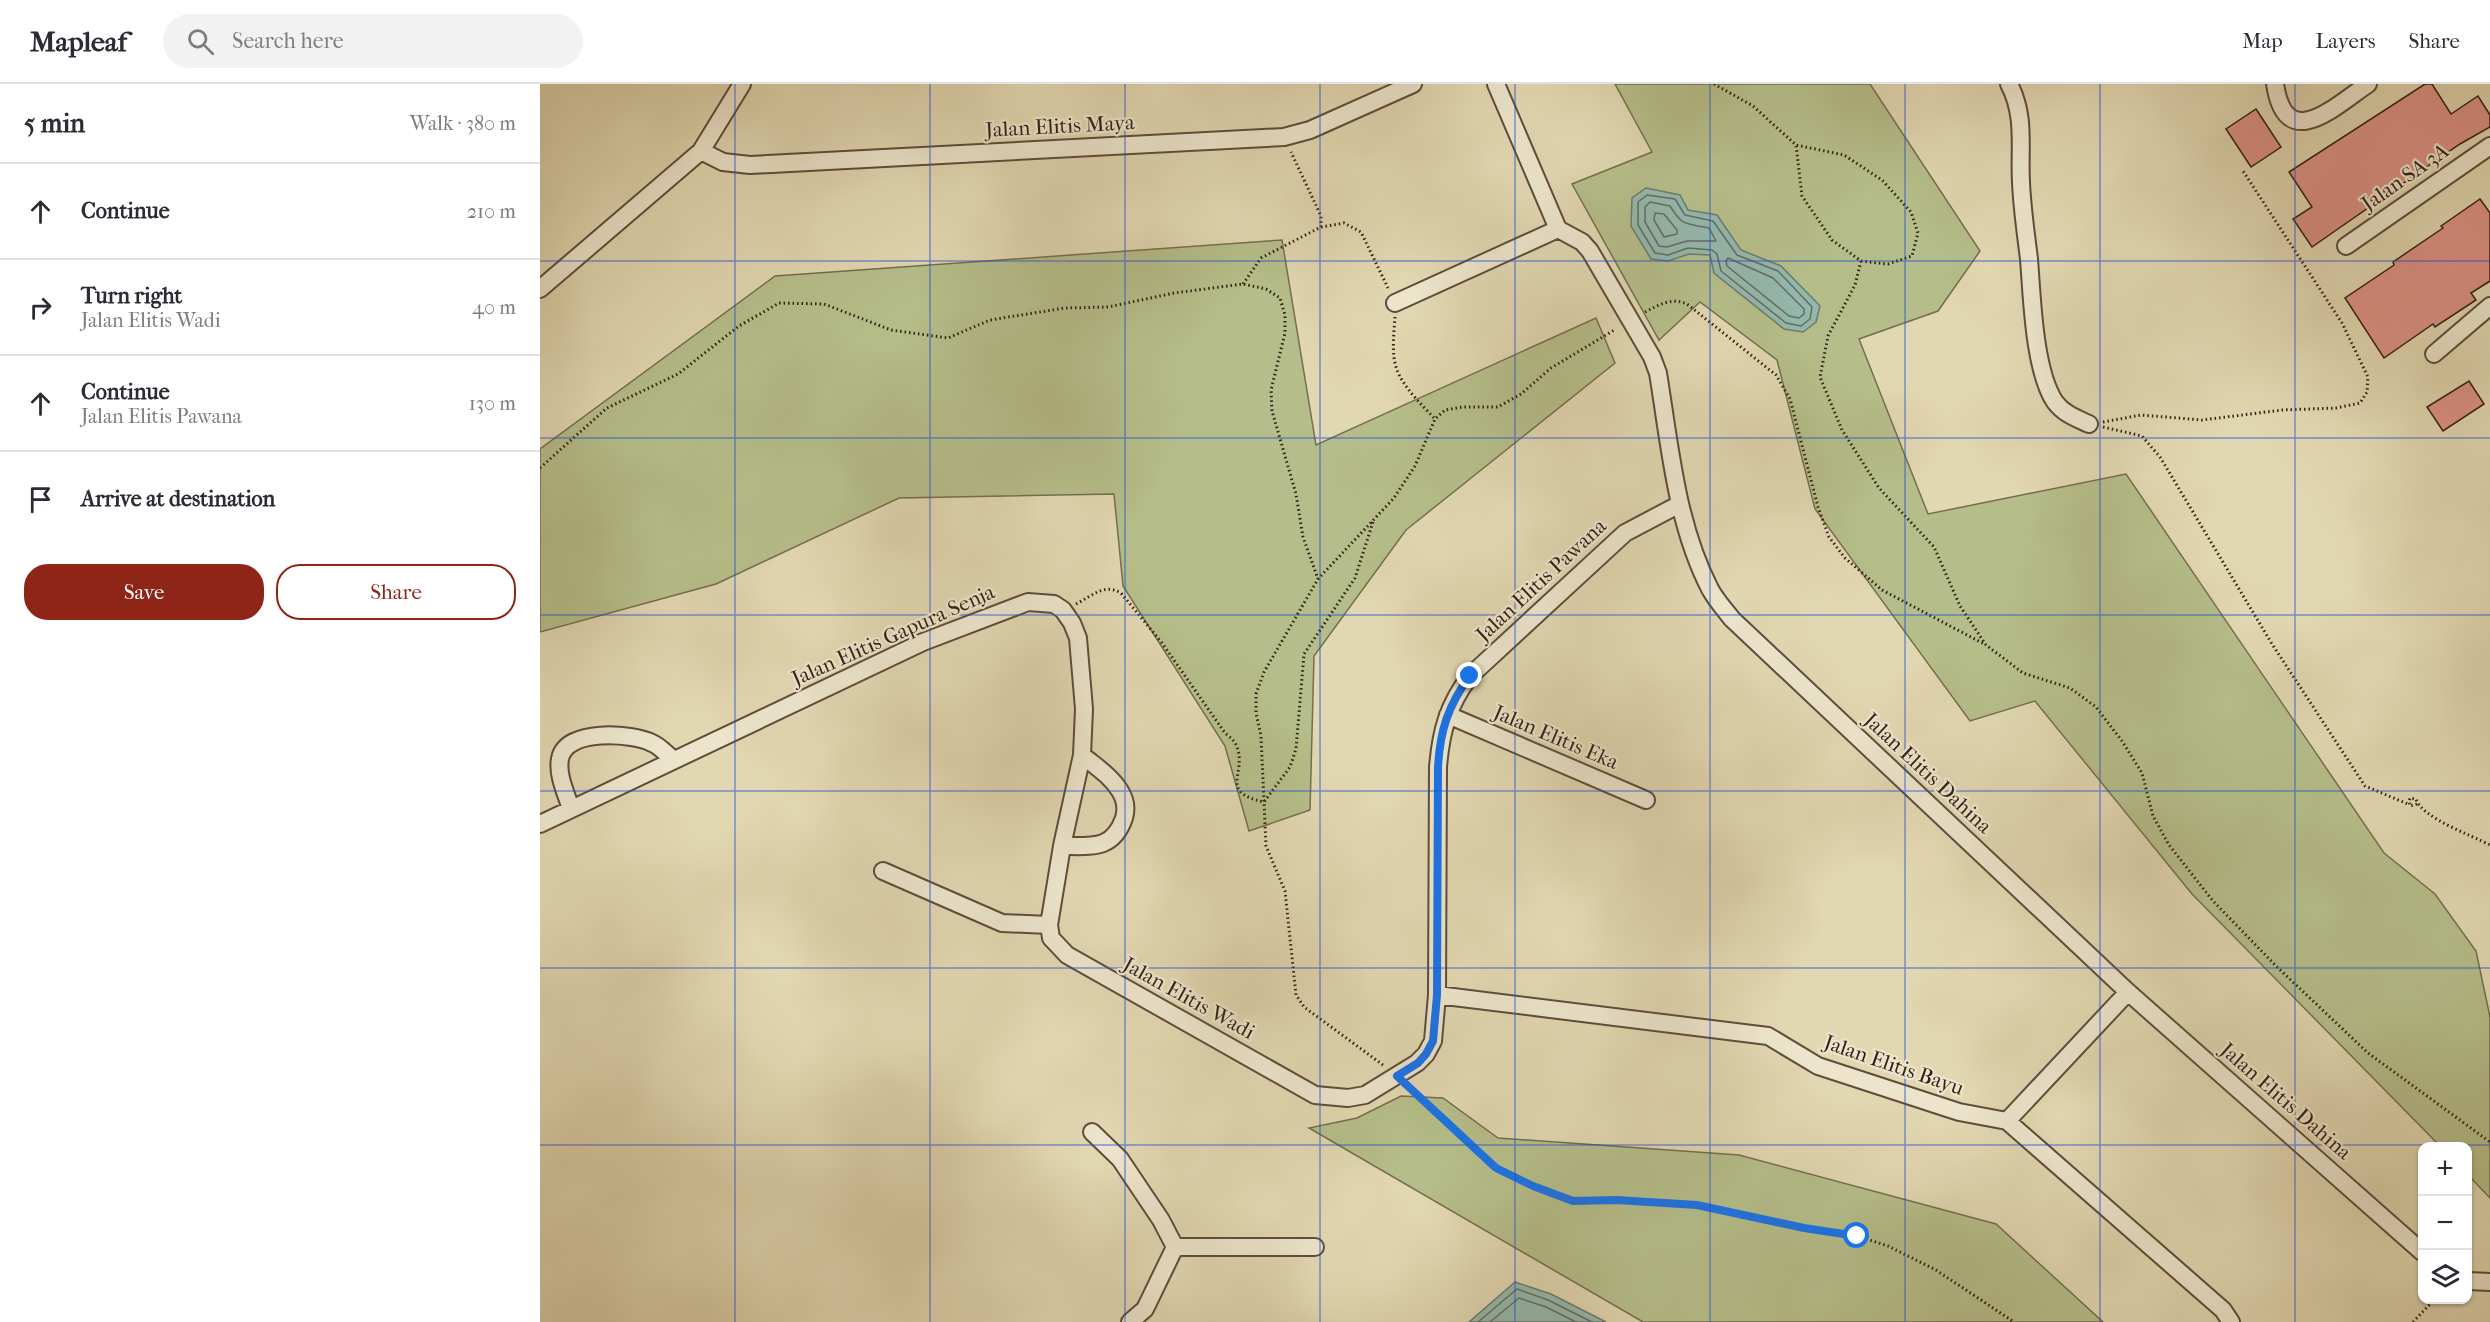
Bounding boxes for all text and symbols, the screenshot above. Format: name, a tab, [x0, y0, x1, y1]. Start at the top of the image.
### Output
search box	[163, 14, 583, 68]
text: Mapleaf	[30, 25, 127, 58]
icon: search	[184, 25, 217, 58]
text: Search here	[232, 28, 344, 54]
text: Map	[2242, 29, 2283, 53]
text: Layers	[2316, 29, 2375, 53]
text: Share	[2408, 29, 2460, 53]
text: 5 min	[24, 108, 85, 139]
street label: Jalan Elitis Maya	[983, 110, 1135, 142]
text: Walk · 380 m	[410, 112, 516, 135]
street label: Jalan SA 3A	[2355, 138, 2453, 217]
icon: ahead	[24, 195, 57, 228]
text: Continue	[81, 198, 170, 224]
text: 210 m	[467, 200, 516, 223]
text: Turn right	[81, 283, 182, 309]
icon: right	[24, 291, 57, 324]
text: 40 m	[472, 296, 516, 319]
text: Jalan Elitis Wadi	[81, 309, 221, 332]
text: Continue	[81, 379, 170, 405]
icon: ahead	[24, 387, 57, 420]
text: 130 m	[469, 392, 516, 415]
text: Jalan Elitis Pawana	[81, 405, 242, 428]
icon: arrive	[24, 483, 57, 516]
text: Arrive at destination	[81, 486, 275, 512]
street label: Jalan Elitis Pawana	[1470, 513, 1611, 648]
button: Save	[24, 564, 264, 620]
button: Share	[276, 564, 516, 620]
street label: Jalan Elitis Gapura Senja	[786, 579, 998, 691]
route end	[1456, 662, 1482, 688]
street label: Jalan Elitis Eka	[1488, 699, 1622, 774]
street label: Jalan Elitis Dahina	[1858, 706, 1997, 838]
street label: Jalan Elitis Wadi	[1117, 951, 1259, 1044]
street label: Jalan Elitis Bayu	[1819, 1029, 1967, 1100]
street label: Jalan Elitis Dahina	[2214, 1036, 2357, 1165]
map controls	[2418, 1142, 2472, 1304]
button: +	[2418, 1142, 2472, 1196]
button: −	[2418, 1196, 2472, 1250]
route start	[1843, 1222, 1869, 1248]
button: layers	[2418, 1250, 2472, 1304]

